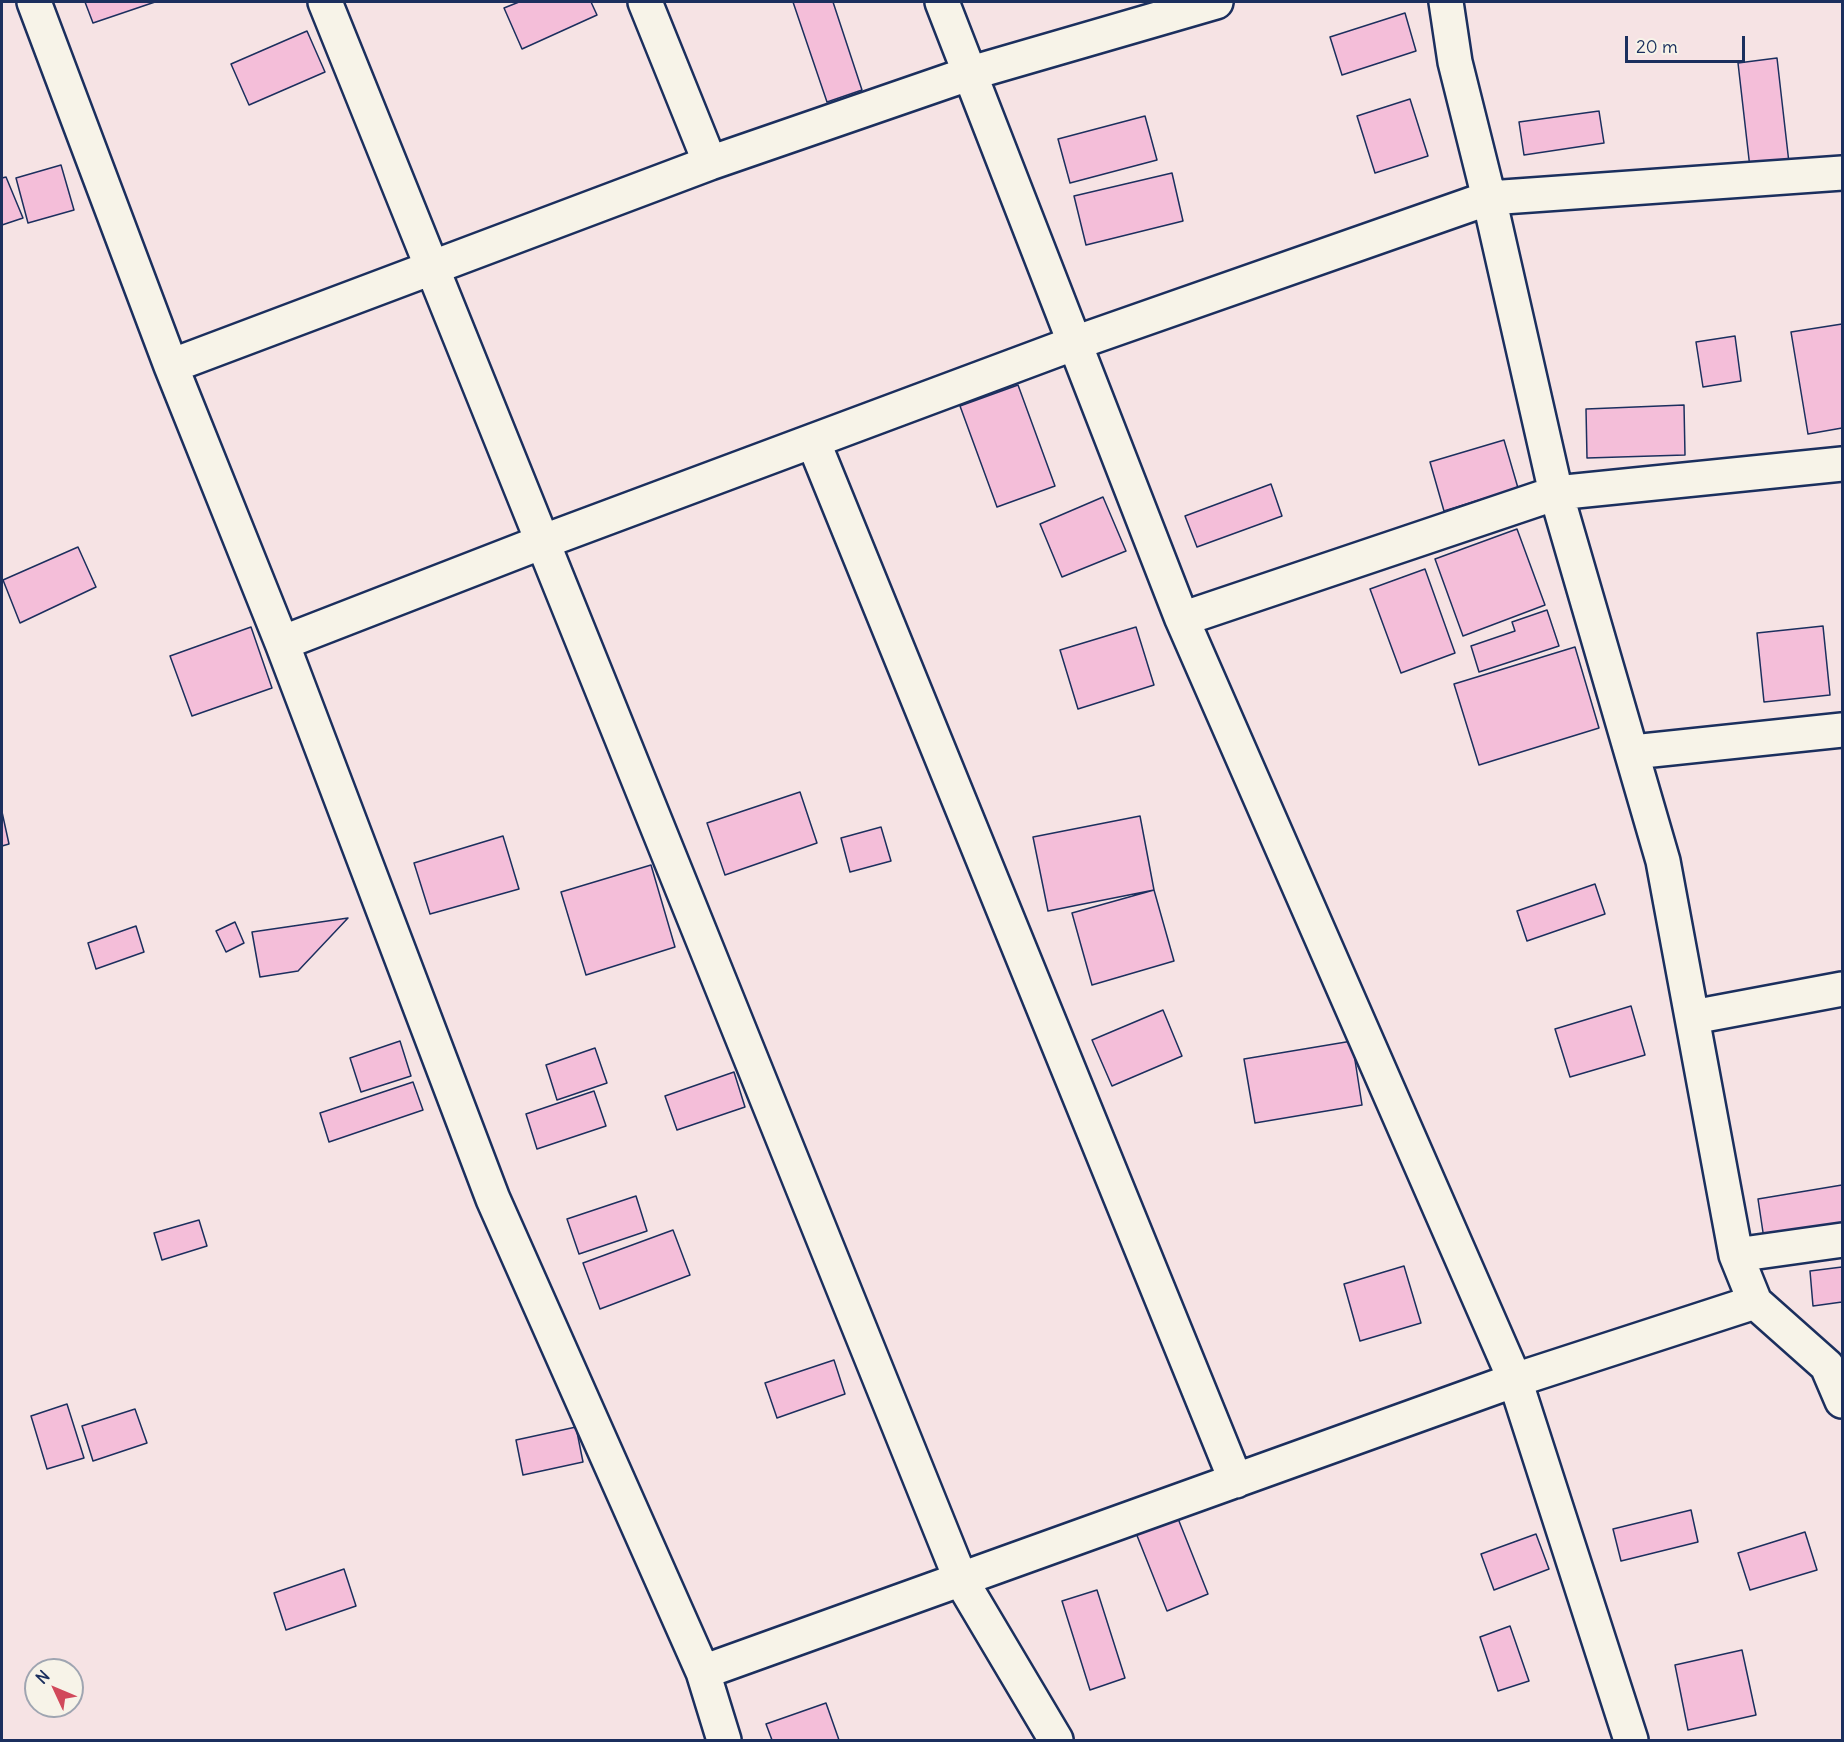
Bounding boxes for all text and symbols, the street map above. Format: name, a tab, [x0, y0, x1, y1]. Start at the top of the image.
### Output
scale bar	[1628, 24, 1748, 62]
text: 20 m	[1636, 35, 1678, 58]
north arrow	[24, 1658, 84, 1718]
text: N	[31, 1666, 54, 1688]

